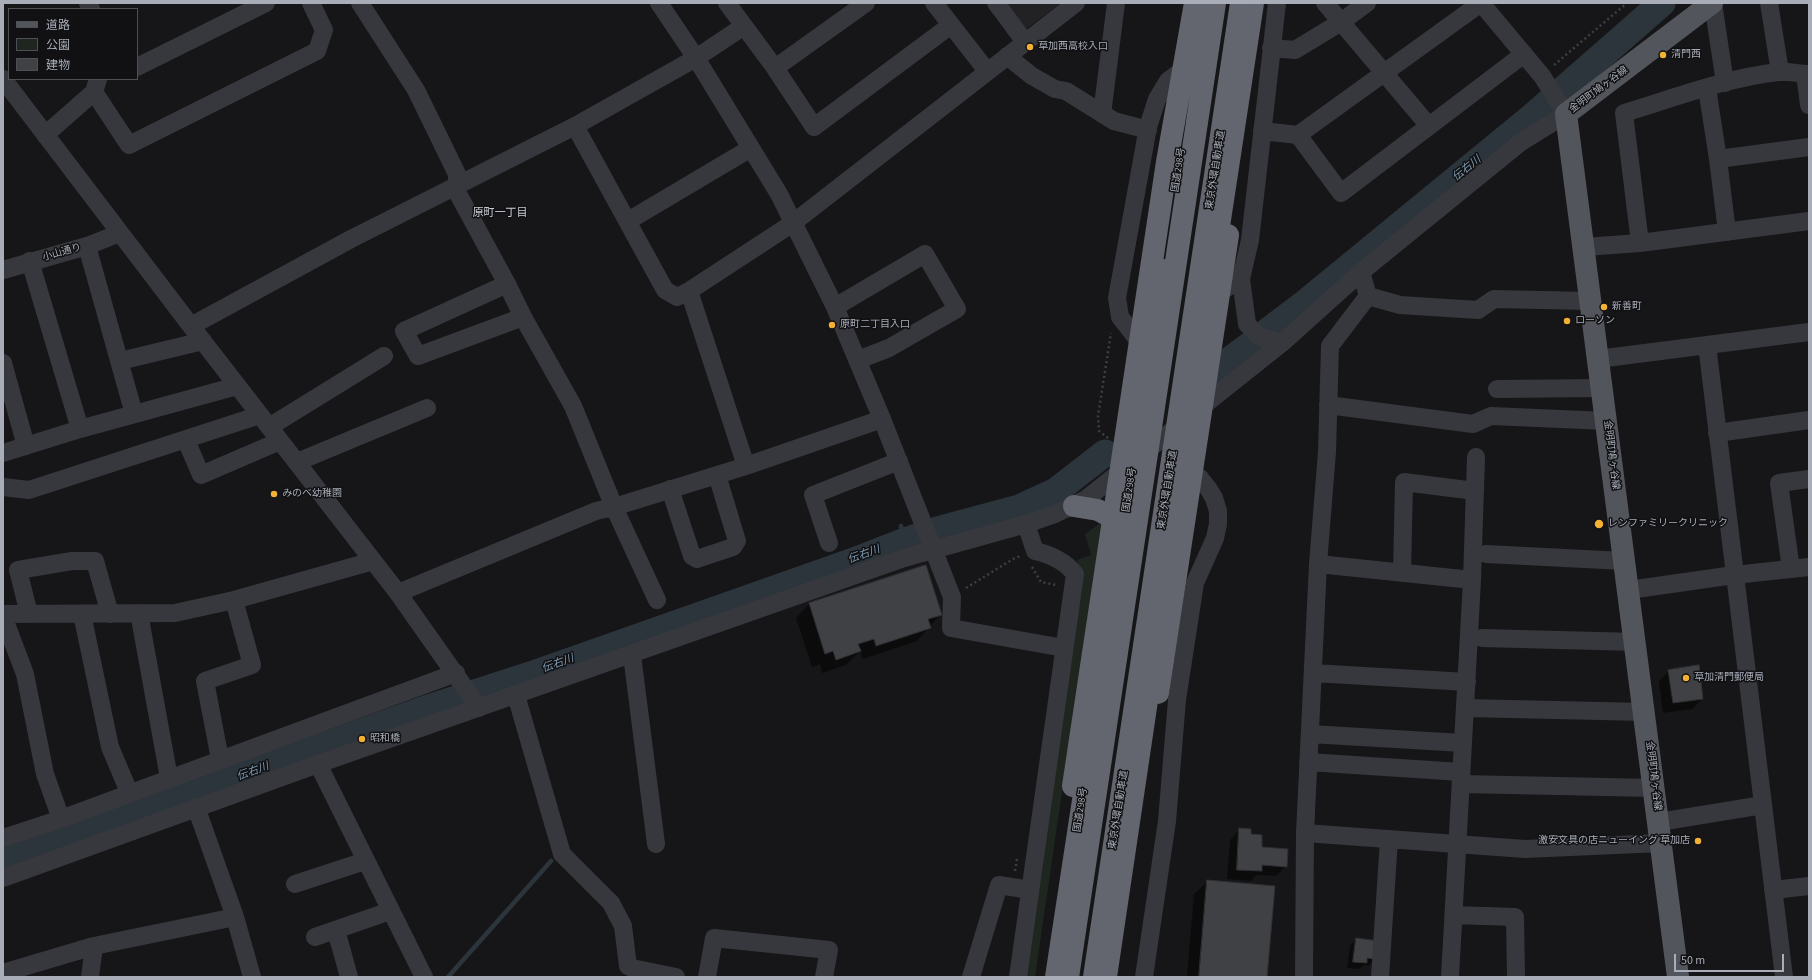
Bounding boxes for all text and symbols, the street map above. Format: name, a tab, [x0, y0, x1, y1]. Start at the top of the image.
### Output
legend	[8, 8, 138, 80]
text: 道路	[46, 17, 70, 34]
text: 公園	[46, 37, 70, 54]
place label: 草加西高校入口	[1038, 41, 1108, 53]
marker: 草加西高校入口	[1025, 42, 1035, 52]
place label: 清門西	[1671, 49, 1701, 61]
marker: 清門西	[1658, 50, 1668, 60]
text: 建物	[46, 57, 70, 74]
street label: 金明町鳩ヶ谷線	[1567, 64, 1631, 116]
street label: 東京外環自動車道	[1204, 130, 1228, 210]
street label: 国道298号	[1170, 147, 1188, 193]
water label: 伝右川	[1450, 153, 1484, 185]
district label: 原町一丁目	[473, 207, 527, 221]
street label: 小山通り	[41, 242, 83, 264]
place label: 新善町	[1612, 301, 1642, 313]
marker: 新善町	[1599, 302, 1609, 312]
place label: ローソン	[1575, 315, 1615, 327]
marker: ローソン	[1562, 316, 1572, 326]
place label: 原町二丁目入口	[840, 319, 910, 331]
marker: 原町二丁目入口	[827, 320, 837, 330]
street label: 金明町鳩ヶ谷線	[1601, 420, 1621, 490]
street label: 東京外環自動車道	[1156, 450, 1180, 530]
street label: 国道298号	[1121, 467, 1139, 513]
place label: みのべ幼稚園	[282, 488, 342, 500]
marker: みのべ幼稚園	[269, 489, 279, 499]
marker: レンファミリークリニック	[1593, 518, 1605, 530]
place label: レンファミリークリニック	[1608, 518, 1728, 530]
water label: 伝右川	[846, 543, 882, 567]
water label: 伝右川	[540, 652, 576, 676]
place label: 草加清門郵便局	[1694, 672, 1764, 684]
marker: 草加清門郵便局	[1681, 673, 1691, 683]
place label: 昭和橋	[370, 733, 400, 745]
marker: 昭和橋	[357, 734, 367, 744]
street label: 金明町鳩ヶ谷線	[1643, 741, 1663, 811]
water label: 伝右川	[235, 760, 271, 784]
street label: 東京外環自動車道	[1107, 770, 1131, 850]
street label: 国道298号	[1072, 787, 1090, 833]
place label: 激安文具の店ニューイング 草加店	[1538, 835, 1690, 847]
marker: 激安文具の店ニューイング 草加店	[1693, 836, 1703, 846]
scale bar	[1676, 946, 1786, 972]
text: 50 m	[1681, 952, 1705, 969]

